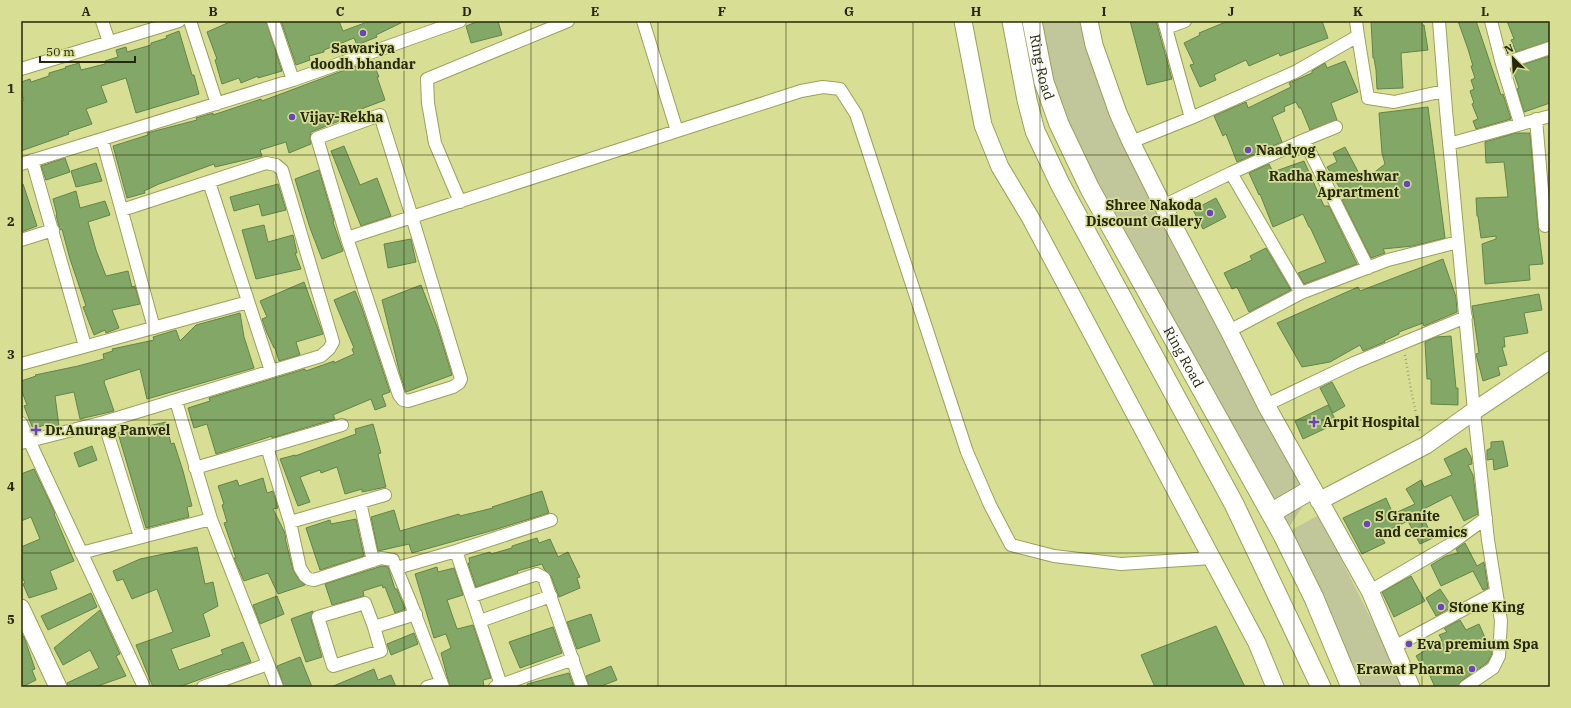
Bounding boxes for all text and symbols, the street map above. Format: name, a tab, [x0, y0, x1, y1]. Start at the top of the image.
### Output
text: A	[81, 3, 91, 20]
text: B	[208, 3, 218, 20]
text: C	[336, 3, 345, 20]
text: D	[462, 3, 472, 20]
text: E	[591, 3, 599, 20]
text: F	[718, 3, 726, 20]
text: G	[844, 3, 854, 20]
text: H	[971, 3, 982, 20]
text: I	[1102, 3, 1107, 20]
text: J	[1228, 3, 1235, 20]
text: K	[1353, 3, 1363, 20]
text: L	[1481, 3, 1489, 20]
marker: Sawariya doodh bhandar	[358, 28, 368, 38]
street label: Ring Road	[1026, 32, 1059, 103]
scale bar	[40, 38, 135, 64]
north arrow	[1493, 38, 1533, 78]
place label: Sawariya doodh bhandar	[310, 39, 416, 73]
text: N	[1502, 41, 1516, 57]
text: 50 m	[46, 44, 75, 59]
text: 1	[7, 80, 15, 97]
place label: Vijay-Rekha	[300, 108, 384, 126]
marker: Vijay-Rekha	[287, 112, 297, 122]
place label: Naadyog	[1256, 141, 1317, 159]
marker: Naadyog	[1243, 145, 1253, 155]
place label: Radha Rameshwar Aprartment	[1269, 167, 1399, 201]
marker: Radha Rameshwar Aprartment	[1402, 179, 1412, 189]
place label: Shree Nakoda Discount Gallery	[1086, 196, 1202, 230]
marker: Shree Nakoda Discount Gallery	[1205, 208, 1215, 218]
text: 2	[7, 213, 15, 230]
street label: Ring Road	[1159, 323, 1208, 391]
text: 3	[7, 346, 15, 363]
place label: Arpit Hospital	[1323, 413, 1420, 431]
marker: Arpit Hospital	[1308, 416, 1320, 428]
place label: Dr.Anurag Panwel	[45, 421, 171, 439]
marker: Dr.Anurag Panwel	[30, 424, 42, 436]
text: 4	[7, 478, 15, 495]
place label: S Granite and ceramics	[1375, 507, 1467, 541]
marker: S Granite and ceramics	[1362, 519, 1372, 529]
place label: Stone King	[1449, 598, 1525, 616]
marker: Stone King	[1436, 602, 1446, 612]
text: 5	[7, 611, 15, 628]
place label: Eva premium Spa	[1417, 635, 1539, 653]
marker: Eva premium Spa	[1404, 639, 1414, 649]
place label: Erawat Pharma	[1357, 660, 1464, 678]
marker: Erawat Pharma	[1467, 664, 1477, 674]

